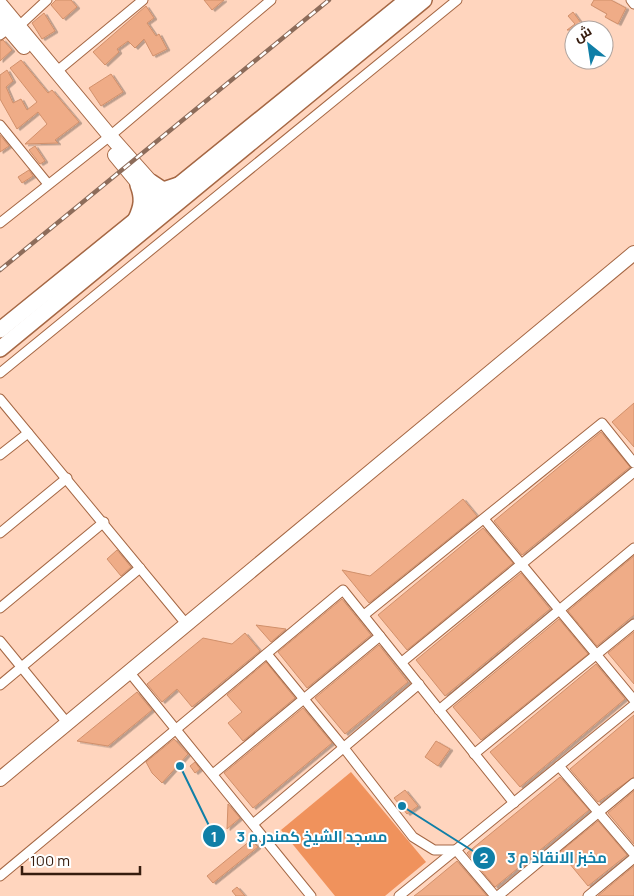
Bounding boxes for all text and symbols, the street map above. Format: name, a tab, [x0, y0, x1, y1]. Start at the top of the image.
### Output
north arrow	[564, 20, 614, 70]
text: ش	[570, 21, 595, 46]
callout: مسجد الشيخ كمندر م 3	[201, 821, 397, 851]
text: 1	[211, 826, 217, 847]
text: مسجد الشيخ كمندر م 3	[237, 826, 387, 847]
callout: مخبز الانقاذ م 3	[472, 843, 617, 873]
scale bar	[22, 844, 140, 876]
text: 2	[480, 847, 489, 868]
text: مخبز الانقاذ م 3	[507, 847, 607, 868]
text: 100 m	[30, 850, 70, 871]

